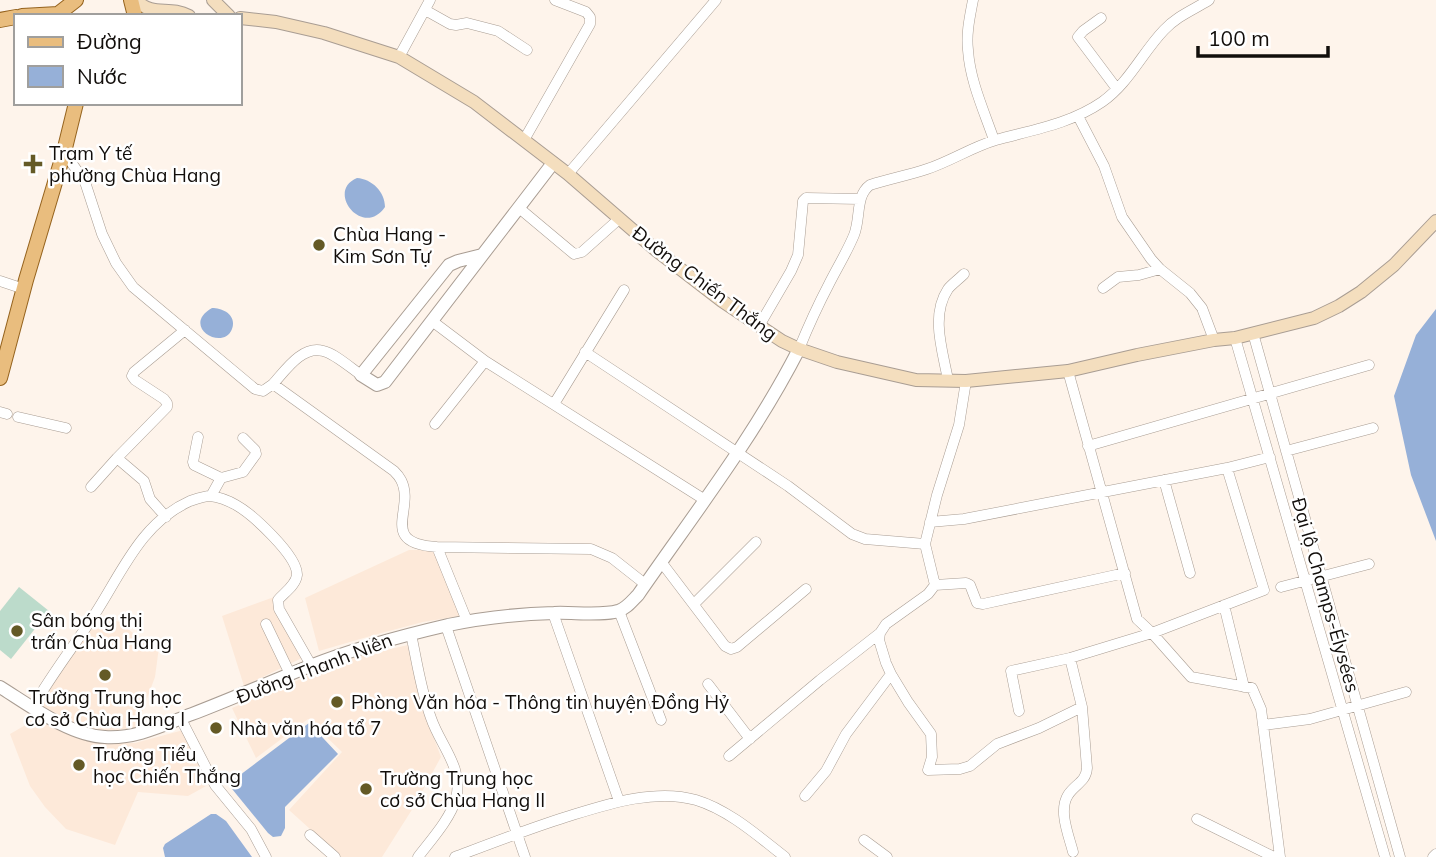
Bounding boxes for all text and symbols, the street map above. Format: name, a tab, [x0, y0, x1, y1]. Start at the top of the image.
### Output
legend	[14, 14, 242, 105]
scale bar	[1198, 14, 1328, 58]
text: 100 m	[1208, 25, 1270, 51]
text: Đường	[77, 28, 142, 54]
text: Nước	[77, 63, 127, 89]
place label: Trạm Y tế phường Chùa Hang	[49, 141, 221, 187]
marker: Trạm Y tế phường Chùa Hang	[23, 154, 43, 174]
street label: Đường Chiến Thắng	[628, 221, 782, 345]
place label: Chùa Hang - Kim Sơn Tự	[333, 222, 446, 268]
marker: Chùa Hang - Kim Sơn Tự	[311, 237, 327, 253]
street label: Đại lộ Champs-Élysées	[1287, 495, 1365, 695]
place label: Sân bóng thị trấn Chùa Hang	[31, 608, 172, 654]
marker: Sân bóng thị trấn Chùa Hang	[9, 623, 25, 639]
street label: Đường Thanh Niên	[233, 627, 395, 709]
marker: Trường Trung học cơ sở Chùa Hang I	[97, 667, 113, 683]
place label: Trường Trung học cơ sở Chùa Hang I	[25, 685, 185, 731]
place label: Phòng Văn hóa - Thông tin huyện Đồng Hỷ	[351, 690, 729, 714]
marker: Phòng Văn hóa - Thông tin huyện Đồng Hỷ	[329, 694, 345, 710]
place label: Nhà văn hóa tổ 7	[230, 716, 381, 740]
marker: Nhà văn hóa tổ 7	[208, 720, 224, 736]
place label: Trường Tiểu học Chiến Thắng	[93, 742, 241, 788]
marker: Trường Tiểu học Chiến Thắng	[71, 757, 87, 773]
place label: Trường Trung học cơ sở Chùa Hang II	[380, 766, 545, 812]
marker: Trường Trung học cơ sở Chùa Hang II	[358, 781, 374, 797]

